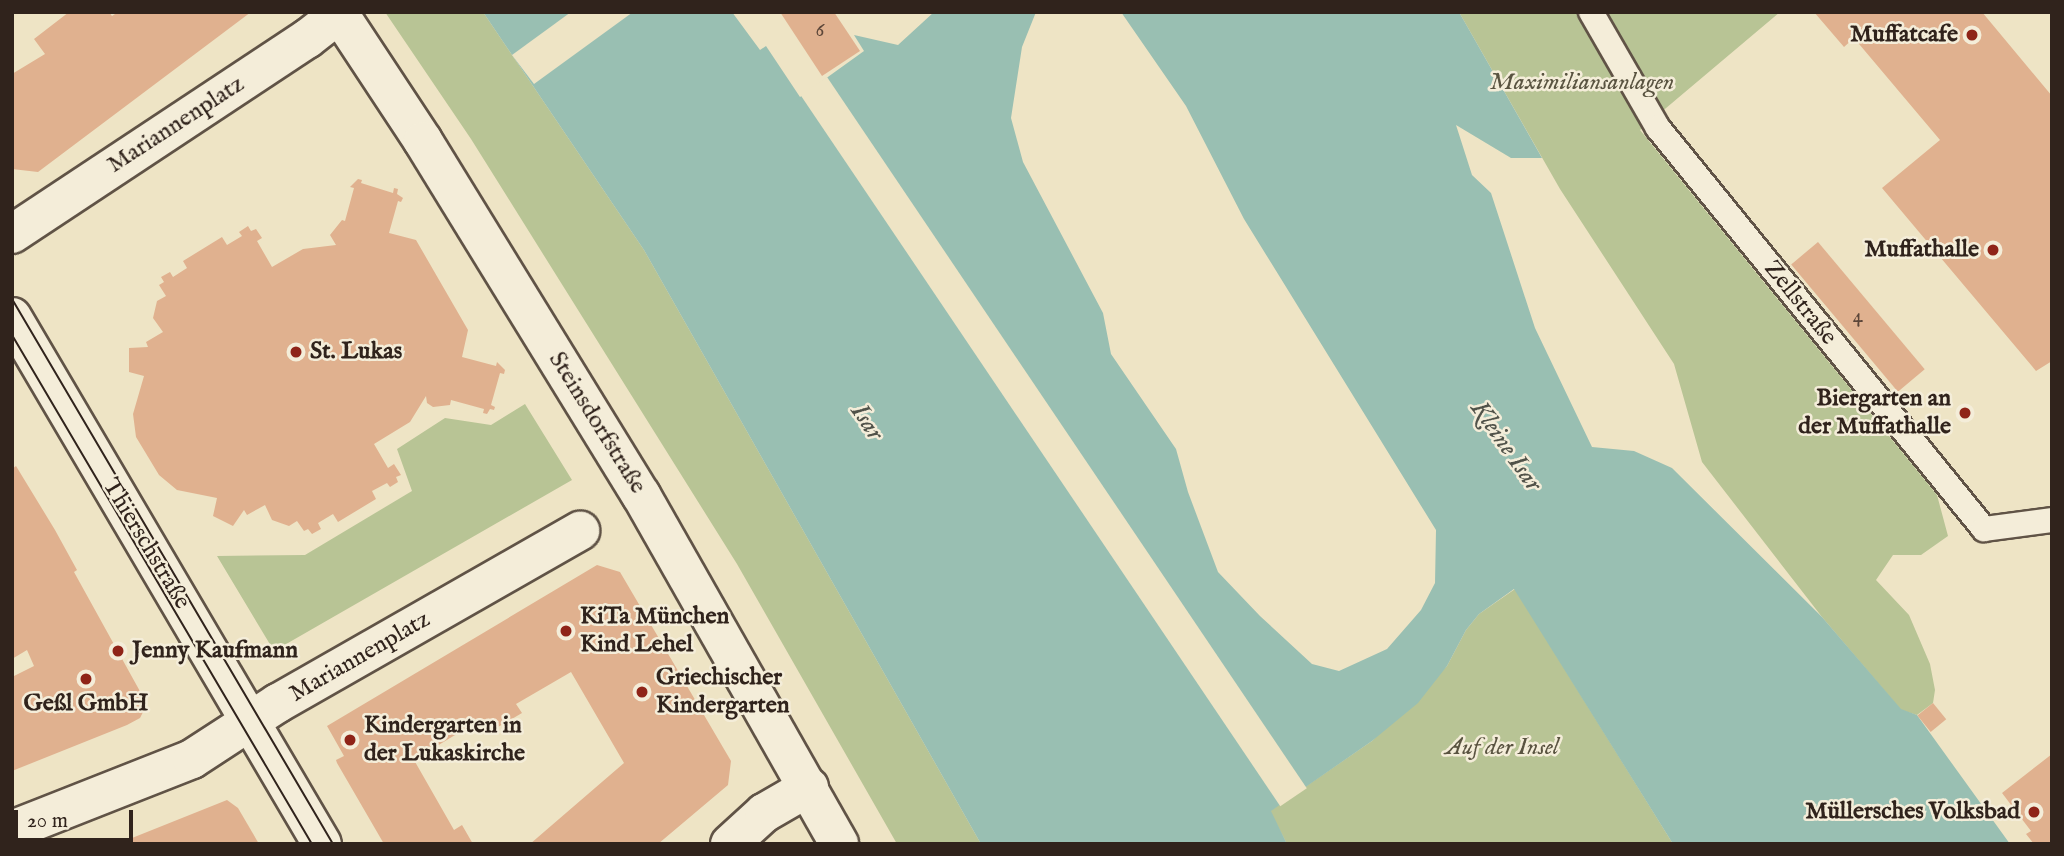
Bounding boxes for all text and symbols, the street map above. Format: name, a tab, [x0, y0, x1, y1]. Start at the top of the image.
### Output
house number: 6	[816, 18, 824, 44]
place label: Muffatcafe	[1850, 21, 1958, 49]
marker: Muffatcafe	[1964, 27, 1980, 43]
park label: Maximiliansanlagen	[1490, 69, 1674, 97]
street label: Mariannenplatz	[102, 70, 250, 180]
place label: Muffathalle	[1864, 236, 1979, 264]
marker: Muffathalle	[1985, 242, 2001, 258]
street label: Zellstraße	[1757, 255, 1843, 351]
house number: 4	[1853, 304, 1863, 330]
place label: St. Lukas	[310, 338, 402, 366]
marker: St. Lukas	[288, 344, 304, 360]
street label: Steinsdorfstraße	[542, 347, 652, 499]
place label: Biergarten an der Muffathalle	[1798, 385, 1951, 441]
water label: Kleine Isar	[1463, 395, 1549, 497]
water label: Isar	[844, 398, 890, 446]
marker: Biergarten an der Muffathalle	[1957, 405, 1973, 421]
street label: Thierschstraße	[96, 473, 196, 615]
place label: KiTa München Kind Lehel	[580, 603, 729, 659]
street label: Mariannenplatz	[285, 605, 435, 709]
marker: KiTa München Kind Lehel	[558, 623, 574, 639]
place label: Jenny Kaufmann	[132, 637, 298, 665]
marker: Jenny Kaufmann	[110, 643, 126, 659]
place label: Griechischer Kindergarten	[656, 664, 789, 720]
marker: Geßl GmbH	[78, 671, 94, 687]
marker: Griechischer Kindergarten	[634, 684, 650, 700]
place label: Geßl GmbH	[24, 690, 148, 718]
place label: Kindergarten in der Lukaskirche	[364, 712, 525, 768]
marker: Kindergarten in der Lukaskirche	[342, 732, 358, 748]
park label: Auf der Insel	[1445, 734, 1559, 762]
scale bar	[18, 796, 136, 840]
place label: Müllersches Volksbad	[1805, 798, 2020, 826]
marker: Müllersches Volksbad	[2026, 804, 2042, 820]
text: 20 m	[27, 808, 68, 835]

